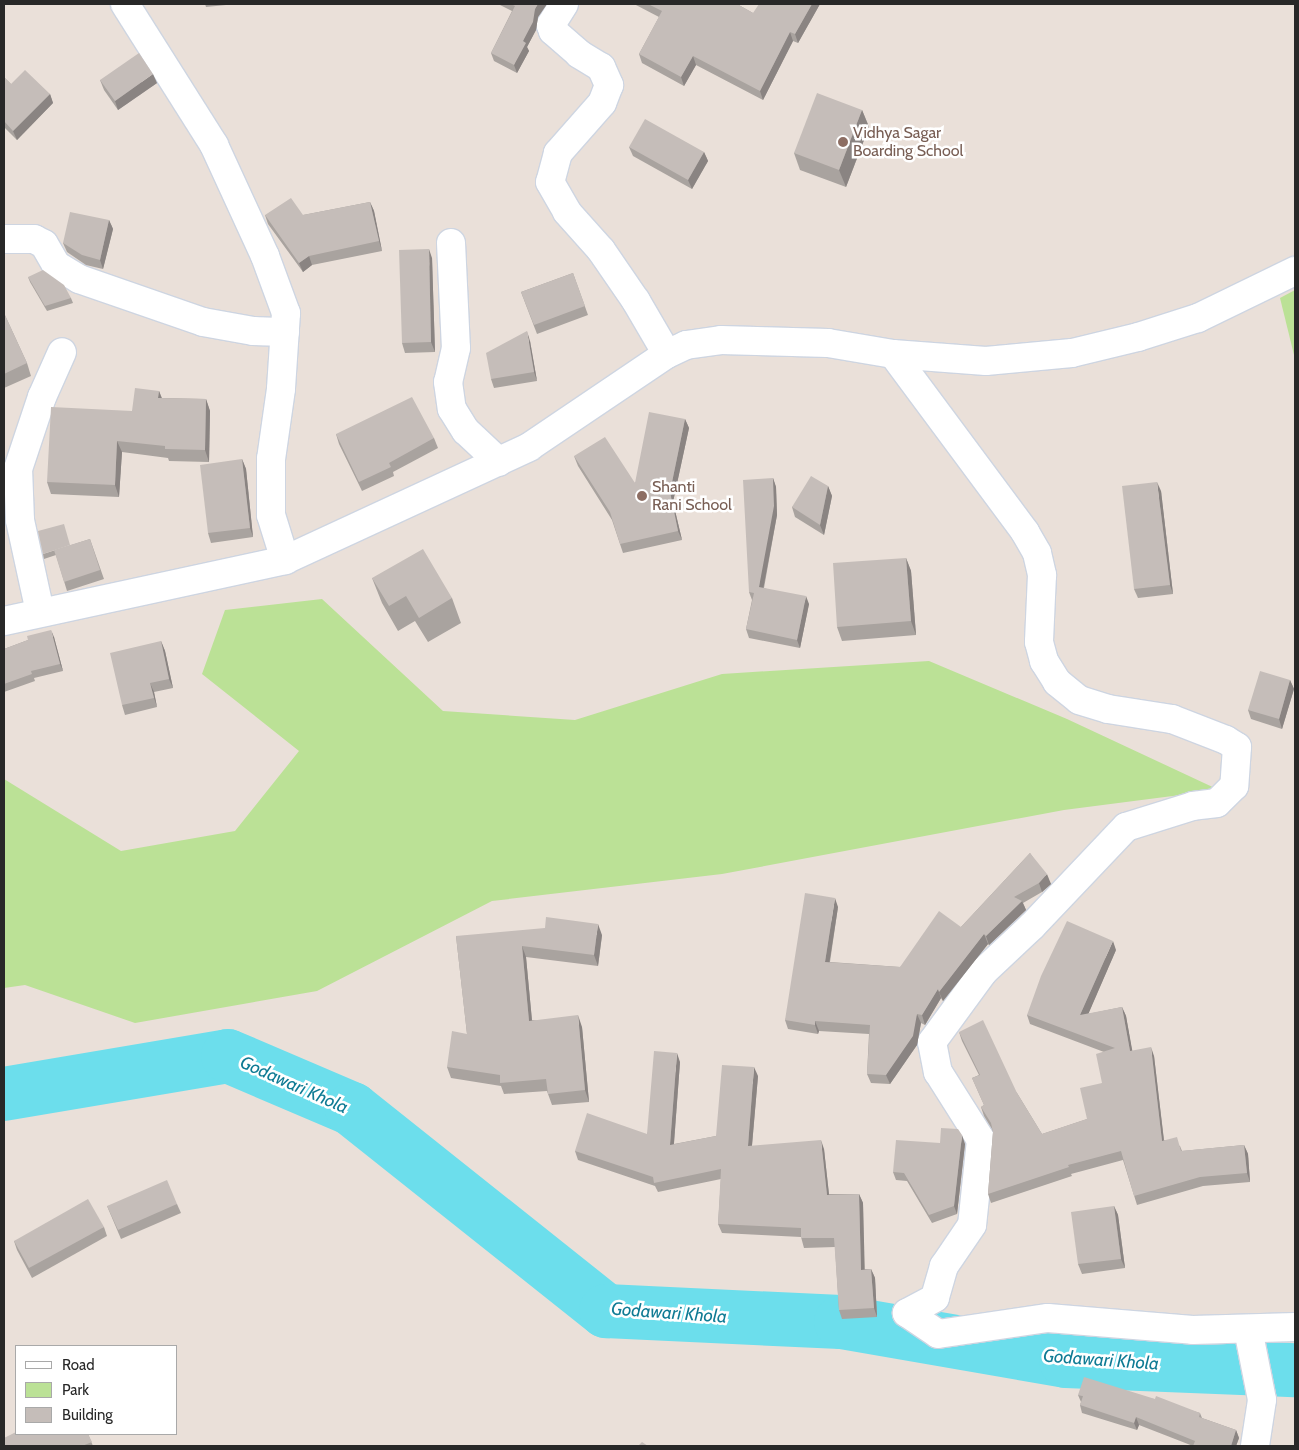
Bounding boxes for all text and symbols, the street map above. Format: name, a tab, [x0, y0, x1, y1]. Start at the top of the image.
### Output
place label: Vidhya Sagar Boarding School	[853, 123, 963, 161]
marker: Vidhya Sagar Boarding School	[837, 136, 849, 148]
place label: Shanti Rani School	[652, 477, 732, 515]
marker: Shanti Rani School	[636, 490, 648, 502]
water label: Godawari Khola	[237, 1052, 351, 1118]
water label: Godawari Khola	[610, 1298, 728, 1328]
legend	[15, 1345, 178, 1435]
water label: Godawari Khola	[1042, 1345, 1160, 1375]
text: Road	[62, 1356, 95, 1374]
text: Park	[62, 1381, 89, 1399]
text: Building	[62, 1406, 113, 1424]

